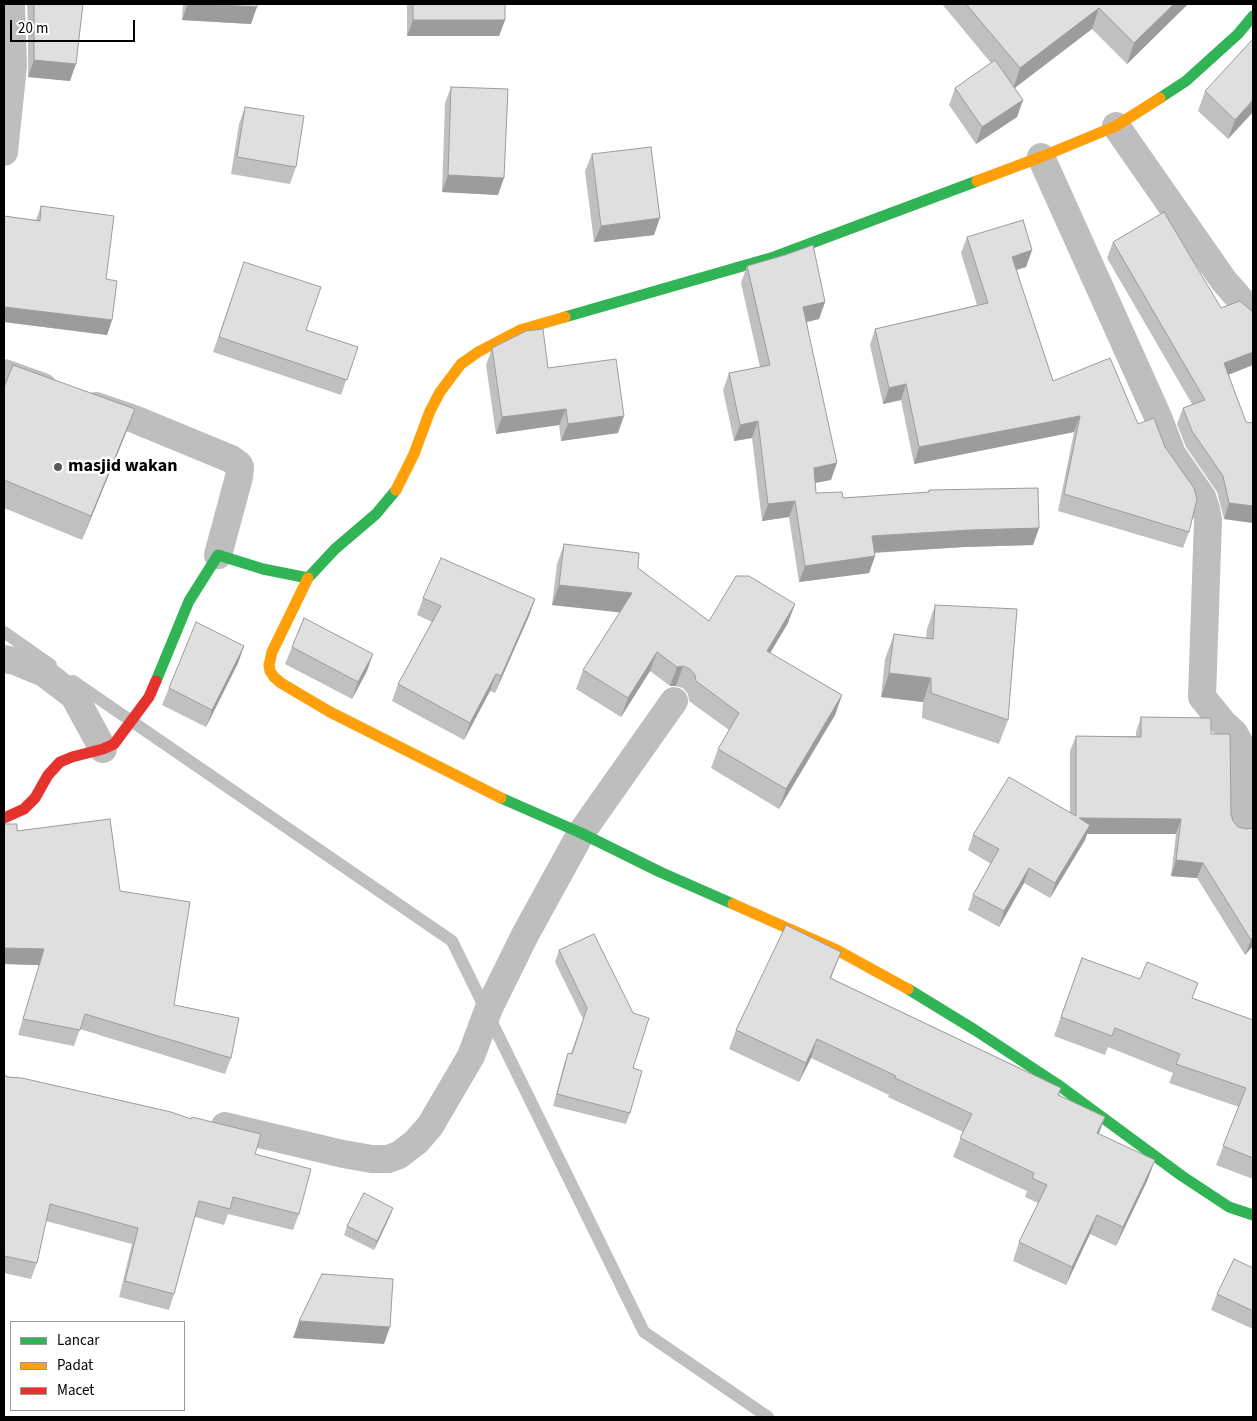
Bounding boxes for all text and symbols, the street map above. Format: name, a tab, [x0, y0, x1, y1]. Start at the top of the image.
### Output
scale bar	[12, 10, 138, 42]
text: 20 m	[18, 18, 48, 39]
place label: masjid wakan	[68, 456, 178, 478]
marker: masjid wakan	[52, 461, 64, 473]
legend	[10, 1321, 185, 1411]
text: Lancar	[57, 1330, 100, 1351]
text: Padat	[57, 1355, 93, 1376]
text: Macet	[57, 1380, 94, 1401]

